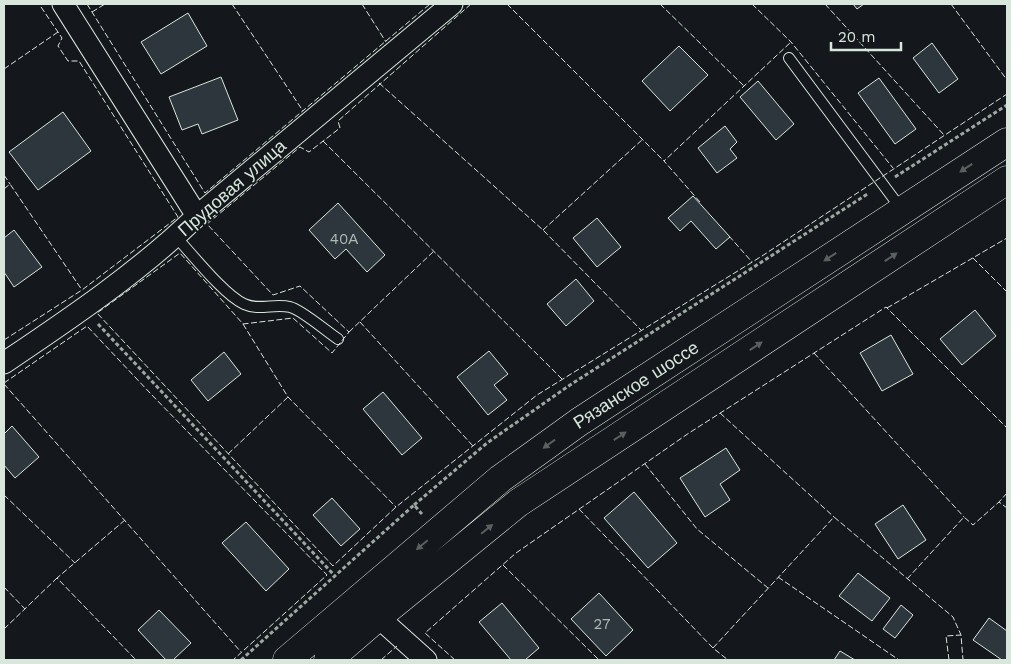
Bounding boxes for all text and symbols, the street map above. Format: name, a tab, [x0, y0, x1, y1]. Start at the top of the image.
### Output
scale bar	[831, 20, 901, 52]
text: 20 m	[838, 28, 876, 46]
street label: Прудовая улица	[173, 134, 291, 240]
one-way arrow	[960, 163, 973, 173]
house number: 40А	[330, 230, 358, 248]
one-way arrow	[824, 252, 837, 262]
one-way arrow	[884, 252, 898, 262]
street label: Рязанское шоссе	[569, 336, 702, 433]
one-way arrow	[749, 342, 762, 351]
one-way arrow	[613, 431, 627, 441]
one-way arrow	[542, 439, 556, 449]
one-way arrow	[480, 523, 493, 534]
one-way arrow	[417, 539, 429, 551]
house number: 27	[594, 615, 610, 633]

